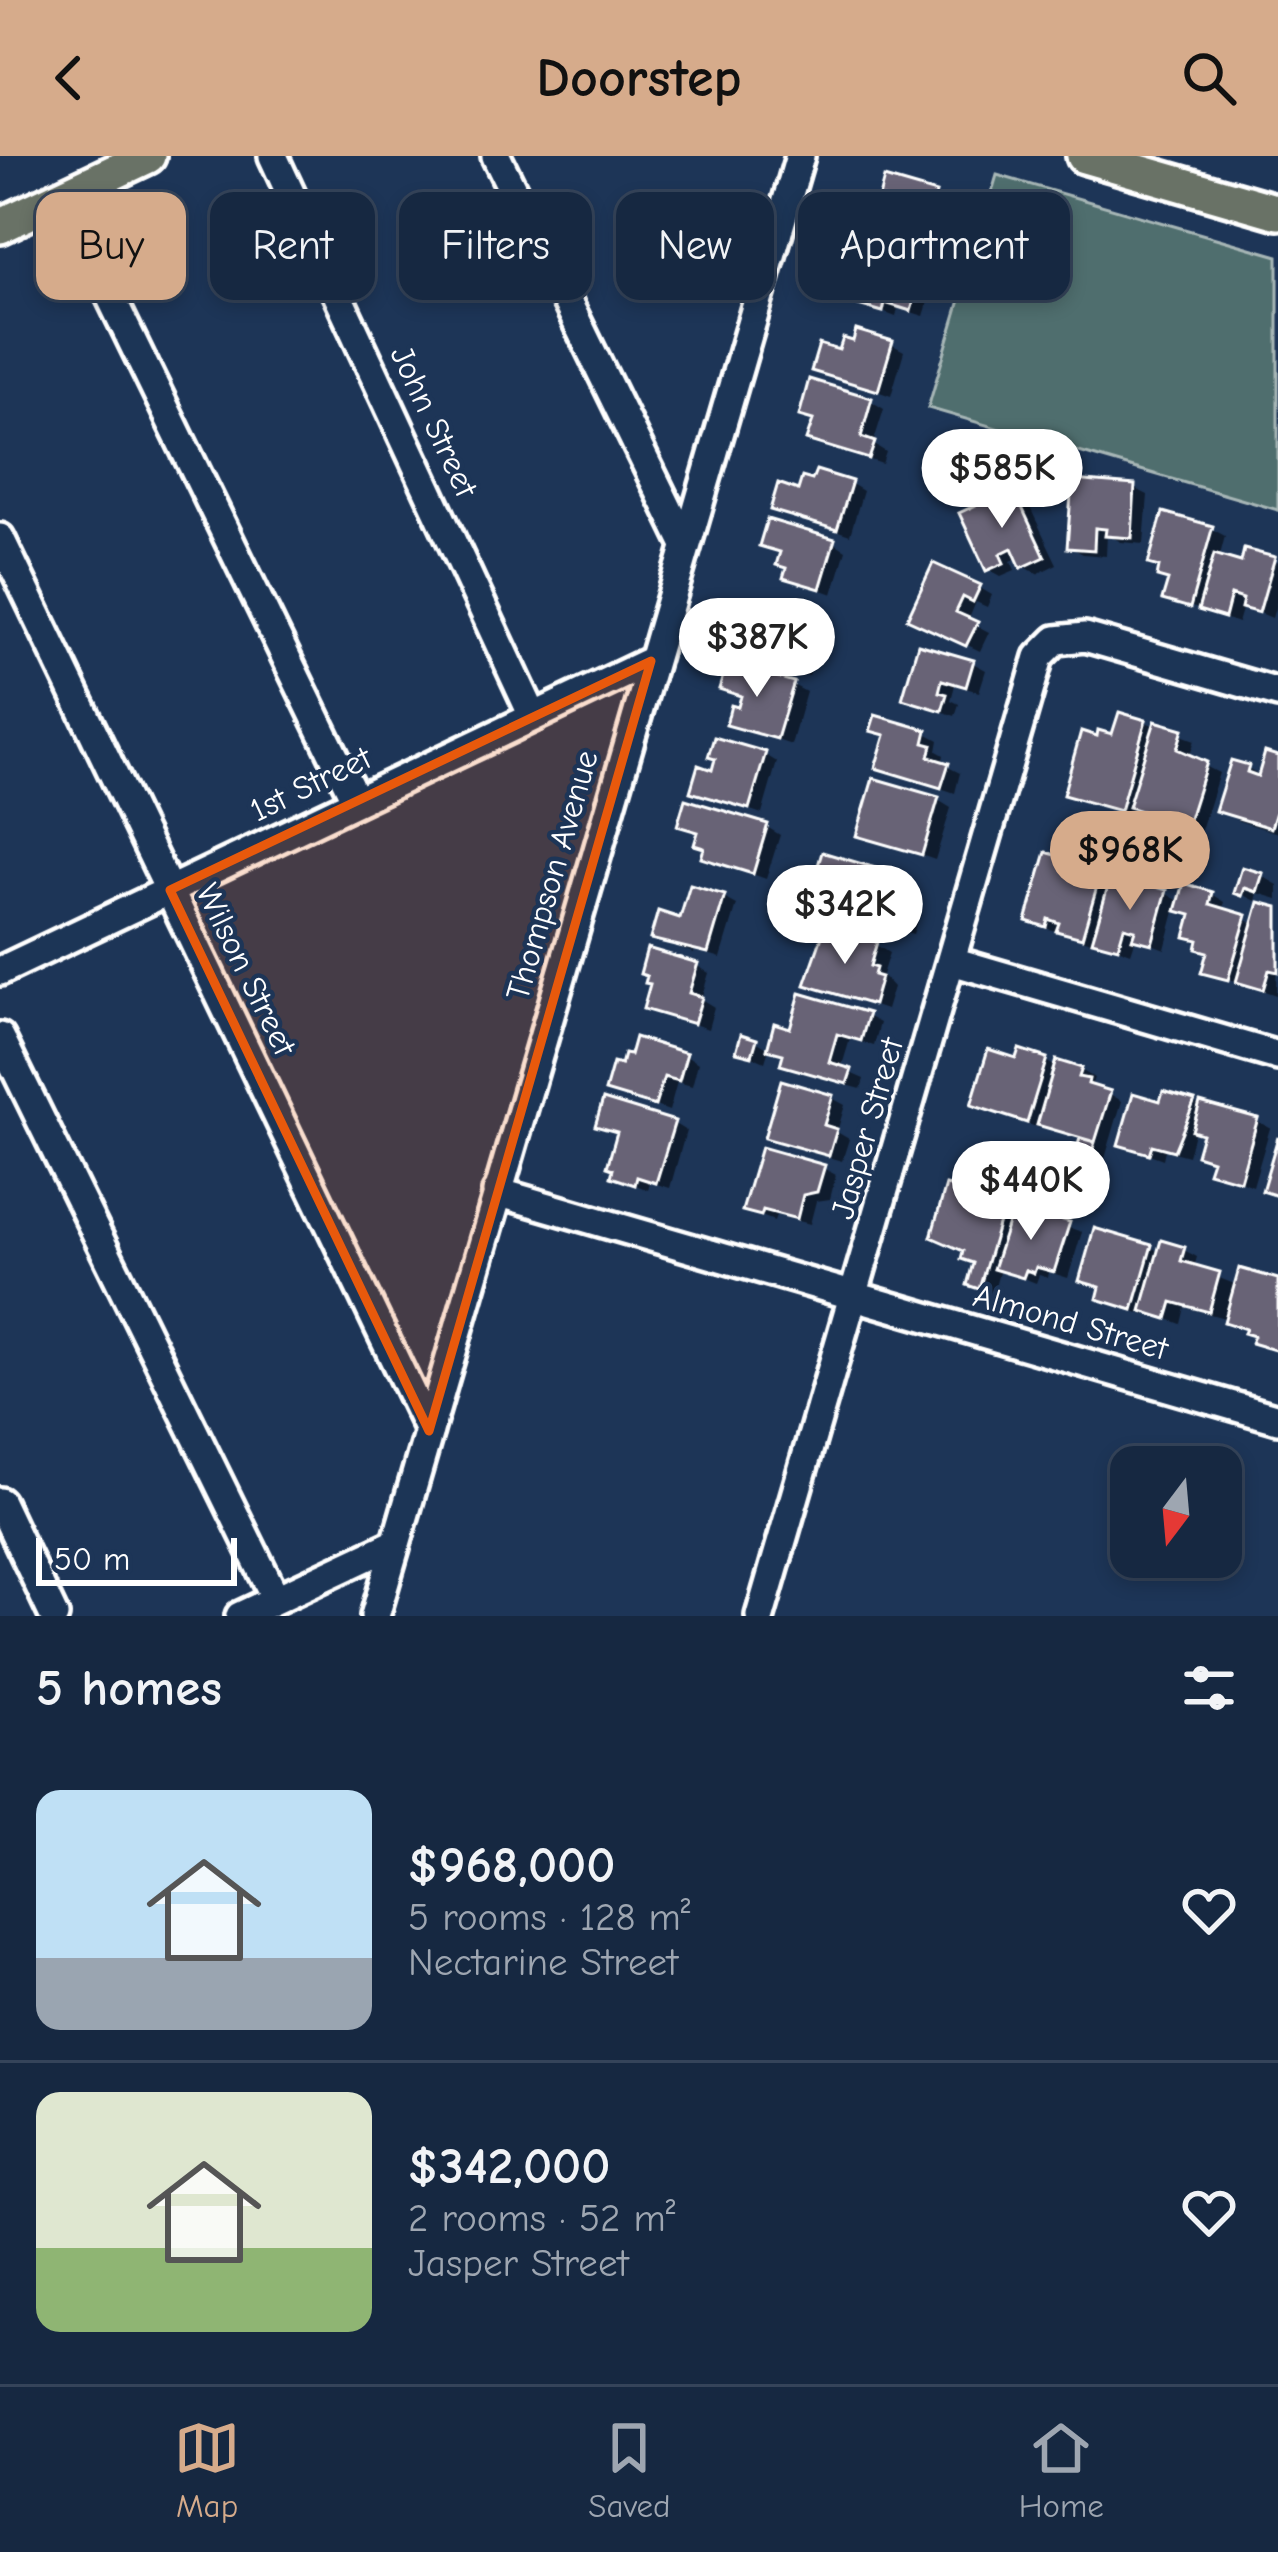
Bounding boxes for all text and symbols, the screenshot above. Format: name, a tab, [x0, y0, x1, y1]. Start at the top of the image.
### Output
icon: back	[36, 45, 102, 111]
icon: search	[1176, 45, 1242, 111]
text: Doorstep	[536, 47, 742, 110]
chip: Buy	[36, 192, 186, 300]
chip: Rent	[210, 192, 375, 300]
chip: Filters	[399, 192, 592, 300]
chip: New	[616, 192, 774, 300]
chip: Apartment	[798, 192, 1070, 300]
street label: John Street	[383, 340, 486, 504]
pin: $585K	[918, 429, 1086, 531]
text: $585K	[949, 445, 1055, 490]
pin: $387K	[673, 598, 841, 700]
text: $387K	[706, 614, 808, 659]
street label: 1st Street	[244, 738, 379, 829]
street label: Thompson Avenue	[498, 746, 606, 1004]
pin: $968K	[1046, 811, 1214, 913]
text: $968K	[1077, 827, 1183, 872]
pin: $342K	[761, 865, 929, 967]
street label: Wilson Street	[188, 877, 305, 1063]
text: $342K	[794, 881, 896, 926]
street label: Jasper Street	[823, 1032, 911, 1223]
pin: $440K	[947, 1141, 1115, 1243]
text: $440K	[979, 1157, 1083, 1202]
street label: Almond Street	[969, 1276, 1174, 1368]
north arrow	[1110, 1446, 1242, 1578]
map controls	[1110, 1446, 1242, 1578]
scale bar	[36, 1532, 237, 1585]
text: 50 m	[54, 1540, 130, 1578]
icon: filters	[1176, 1655, 1242, 1721]
text: 5 homes	[36, 1659, 222, 1718]
text: $968,000	[408, 1836, 615, 1895]
icon: home	[132, 1838, 276, 1982]
icon: heart	[1176, 1877, 1242, 1943]
text: 5 rooms · 128 m²	[408, 1895, 691, 1940]
text: Nectarine Street	[408, 1940, 678, 1985]
text: $342,000	[408, 2137, 610, 2196]
icon: home	[132, 2140, 276, 2284]
icon: heart	[1176, 2179, 1242, 2245]
text: 2 rooms · 52 m²	[408, 2196, 675, 2241]
text: Jasper Street	[408, 2241, 629, 2286]
tab: Map	[174, 2415, 240, 2525]
tab: Saved	[588, 2415, 671, 2525]
tab: Home	[1019, 2415, 1104, 2525]

